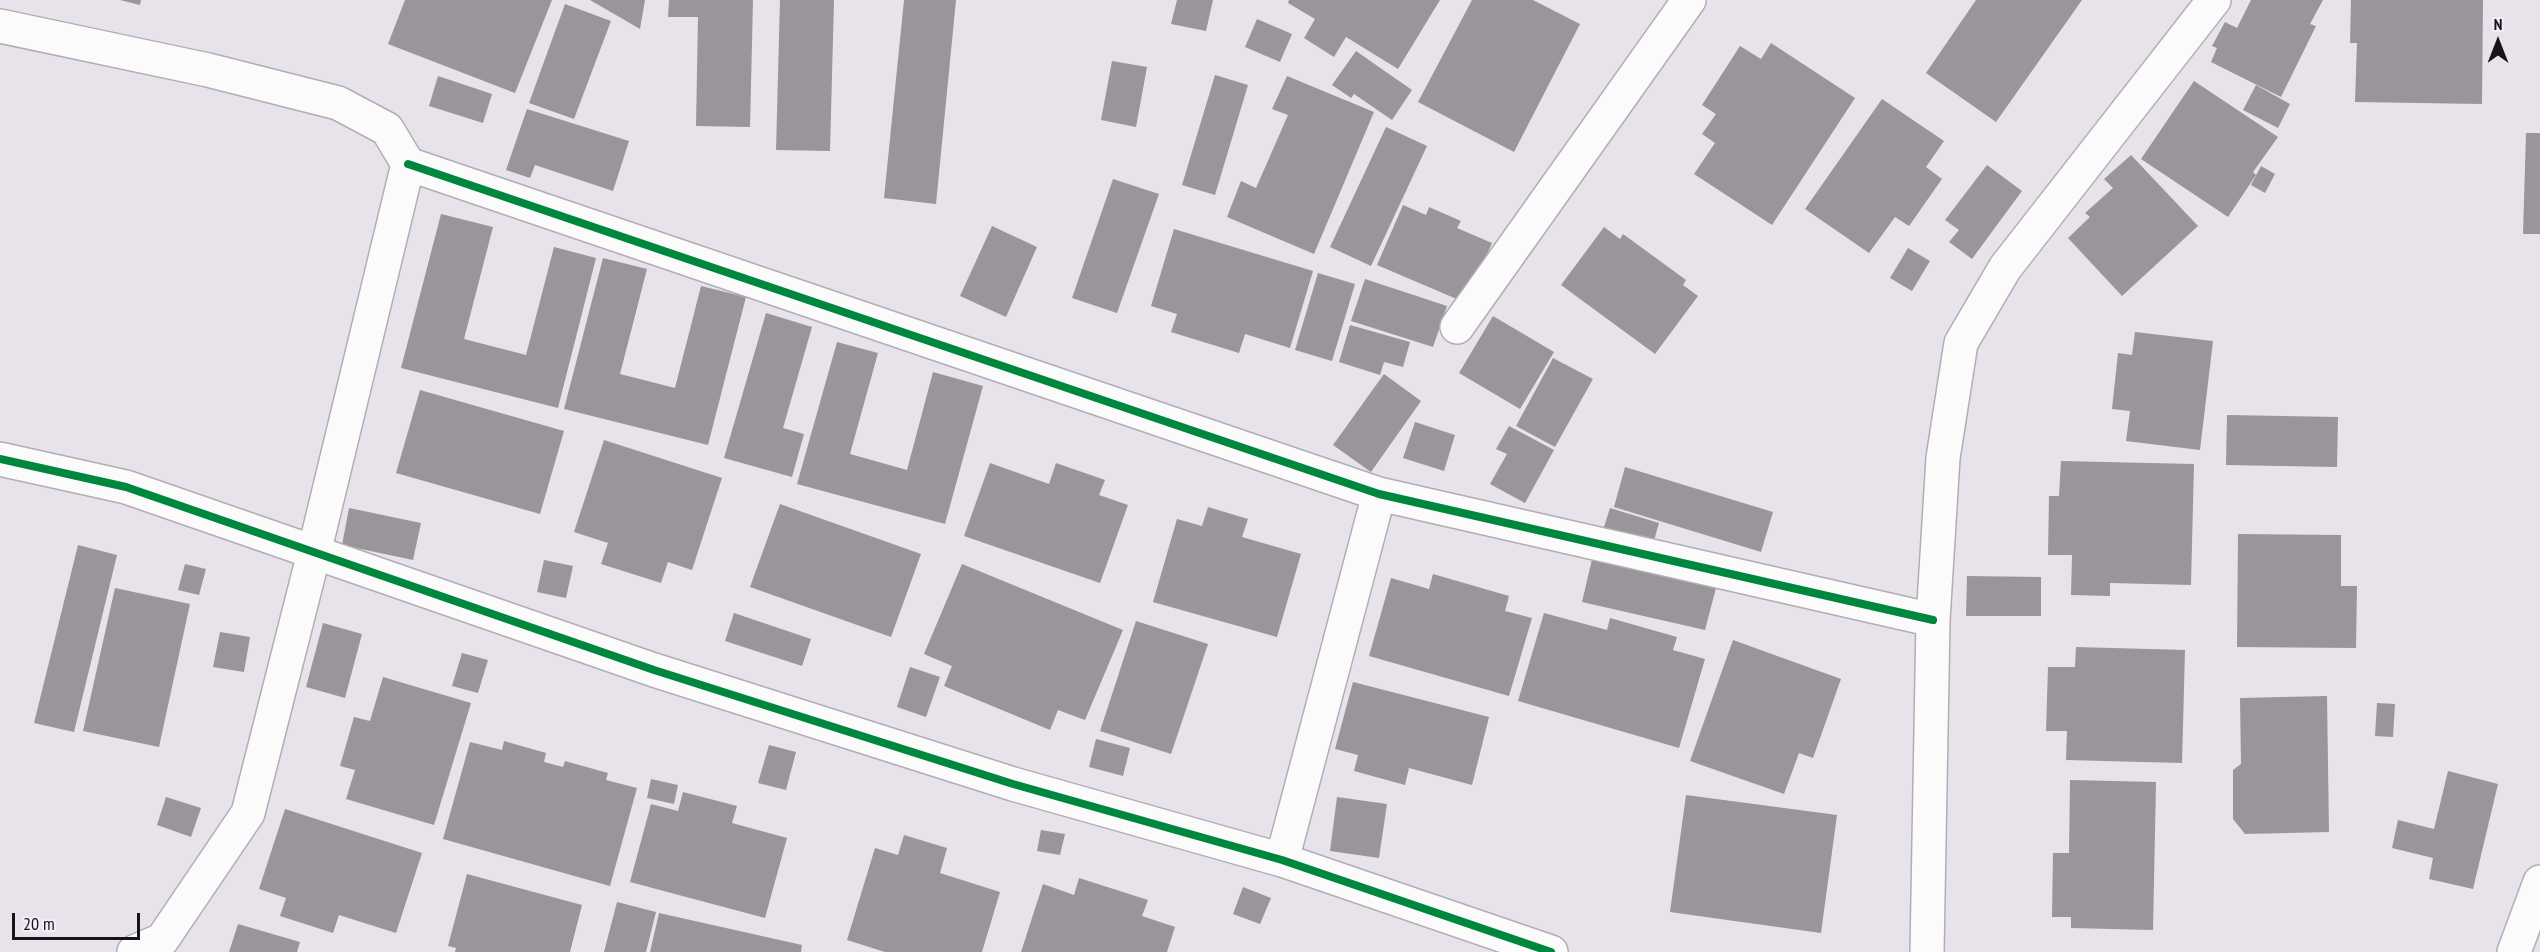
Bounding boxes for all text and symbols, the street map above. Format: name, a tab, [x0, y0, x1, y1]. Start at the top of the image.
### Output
north arrow	[2468, 12, 2528, 72]
text: N	[2494, 14, 2502, 34]
scale bar	[15, 901, 142, 939]
text: 20 m	[23, 912, 55, 935]

